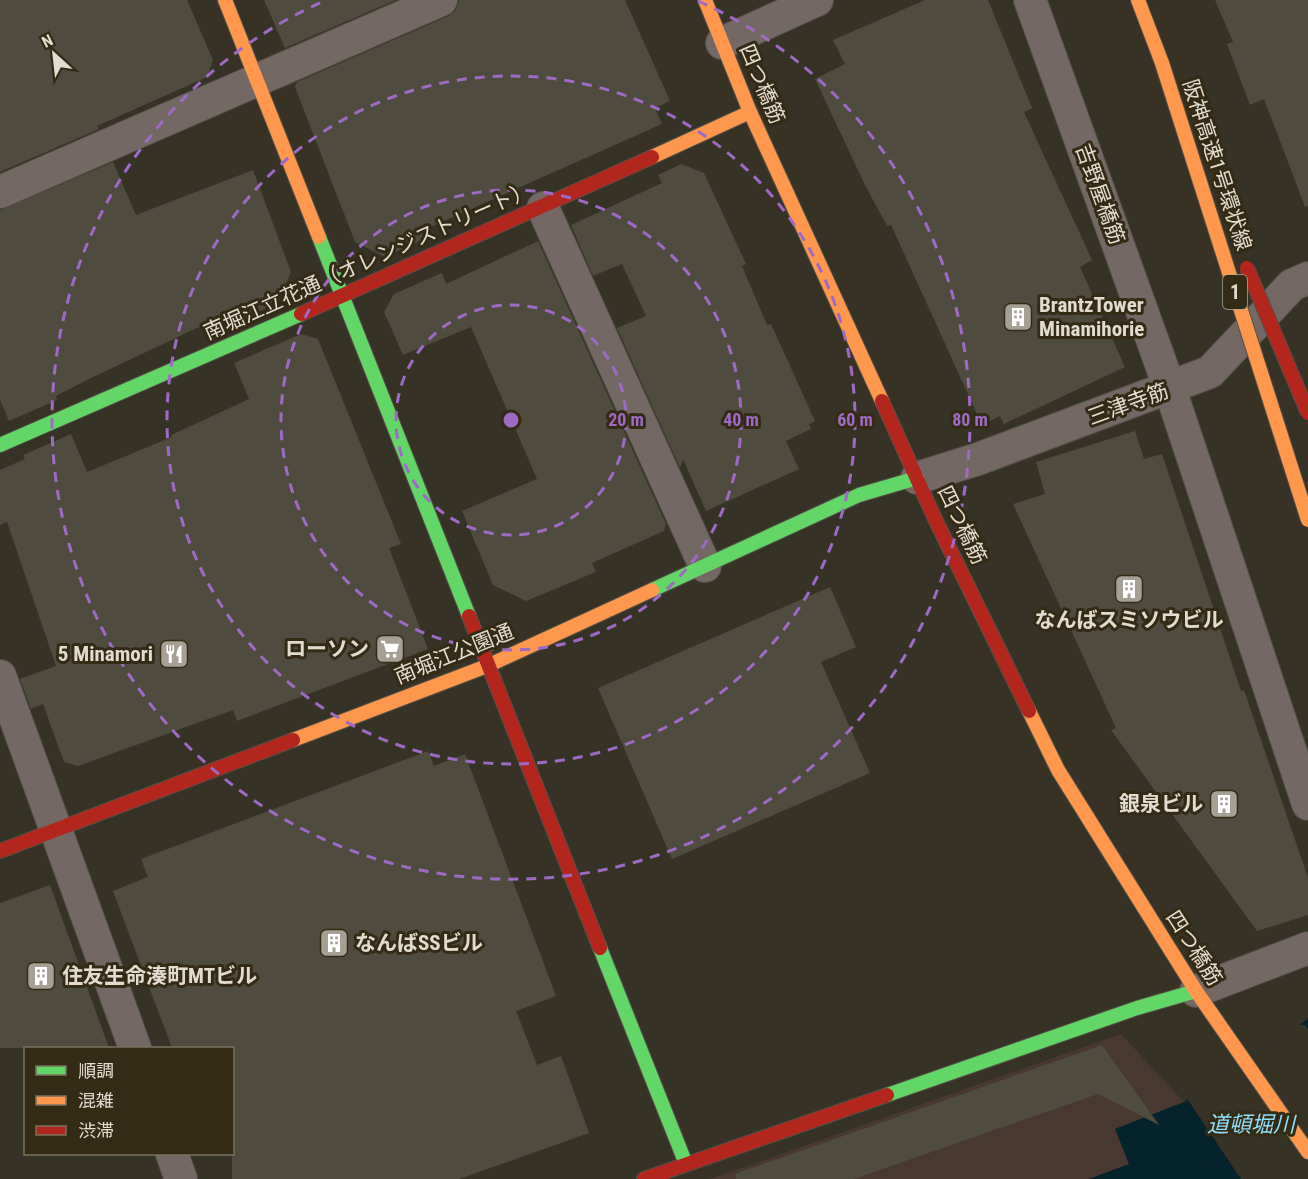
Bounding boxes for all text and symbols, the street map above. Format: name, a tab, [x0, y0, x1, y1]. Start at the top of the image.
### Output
north arrow	[24, 24, 84, 84]
text: N	[39, 30, 56, 52]
street label: 四つ橋筋	[735, 41, 789, 127]
street label: 阪神高速1号環状線	[1178, 76, 1256, 254]
street label: 吉野屋橋筋	[1071, 141, 1129, 247]
street label: 南堀江立花通（オレンジストリート）	[200, 177, 536, 345]
road number: 1	[1223, 275, 1247, 309]
place label: BrantzTower Minamihorie	[1039, 293, 1144, 341]
building icon: BrantzTower Minamihorie	[1002, 301, 1034, 333]
street label: 三津寺筋	[1084, 378, 1172, 430]
text: 20 m	[608, 409, 644, 430]
text: 40 m	[723, 409, 759, 430]
text: 60 m	[837, 409, 873, 430]
text: 80 m	[952, 409, 988, 430]
centre of rings	[501, 410, 521, 430]
street label: 四つ橋筋	[933, 482, 991, 568]
building icon: なんばスミソウビル	[1113, 573, 1145, 605]
place label: なんばスミソウビル	[1035, 608, 1224, 632]
street label: 南堀江公園通	[391, 619, 517, 689]
supermarket icon: ローソン	[374, 633, 406, 665]
place label: ローソン	[285, 637, 369, 661]
restaurant icon: 5 Minamori	[158, 638, 190, 670]
place label: 5 Minamori	[58, 642, 153, 666]
building icon: 銀泉ビル	[1208, 788, 1240, 820]
place label: 銀泉ビル	[1119, 792, 1203, 816]
street label: 四つ橋筋	[1161, 906, 1227, 990]
building icon: なんばSSビル	[318, 927, 350, 959]
place label: なんばSSビル	[355, 931, 483, 955]
building icon: 住友生命湊町MTビル	[25, 960, 57, 992]
place label: 住友生命湊町MTビル	[62, 964, 257, 988]
legend	[24, 1047, 234, 1155]
text: 順調	[78, 1060, 114, 1081]
text: 混雑	[78, 1090, 114, 1111]
water label: 道頓堀川	[1207, 1112, 1297, 1137]
text: 渋滞	[78, 1120, 114, 1141]

